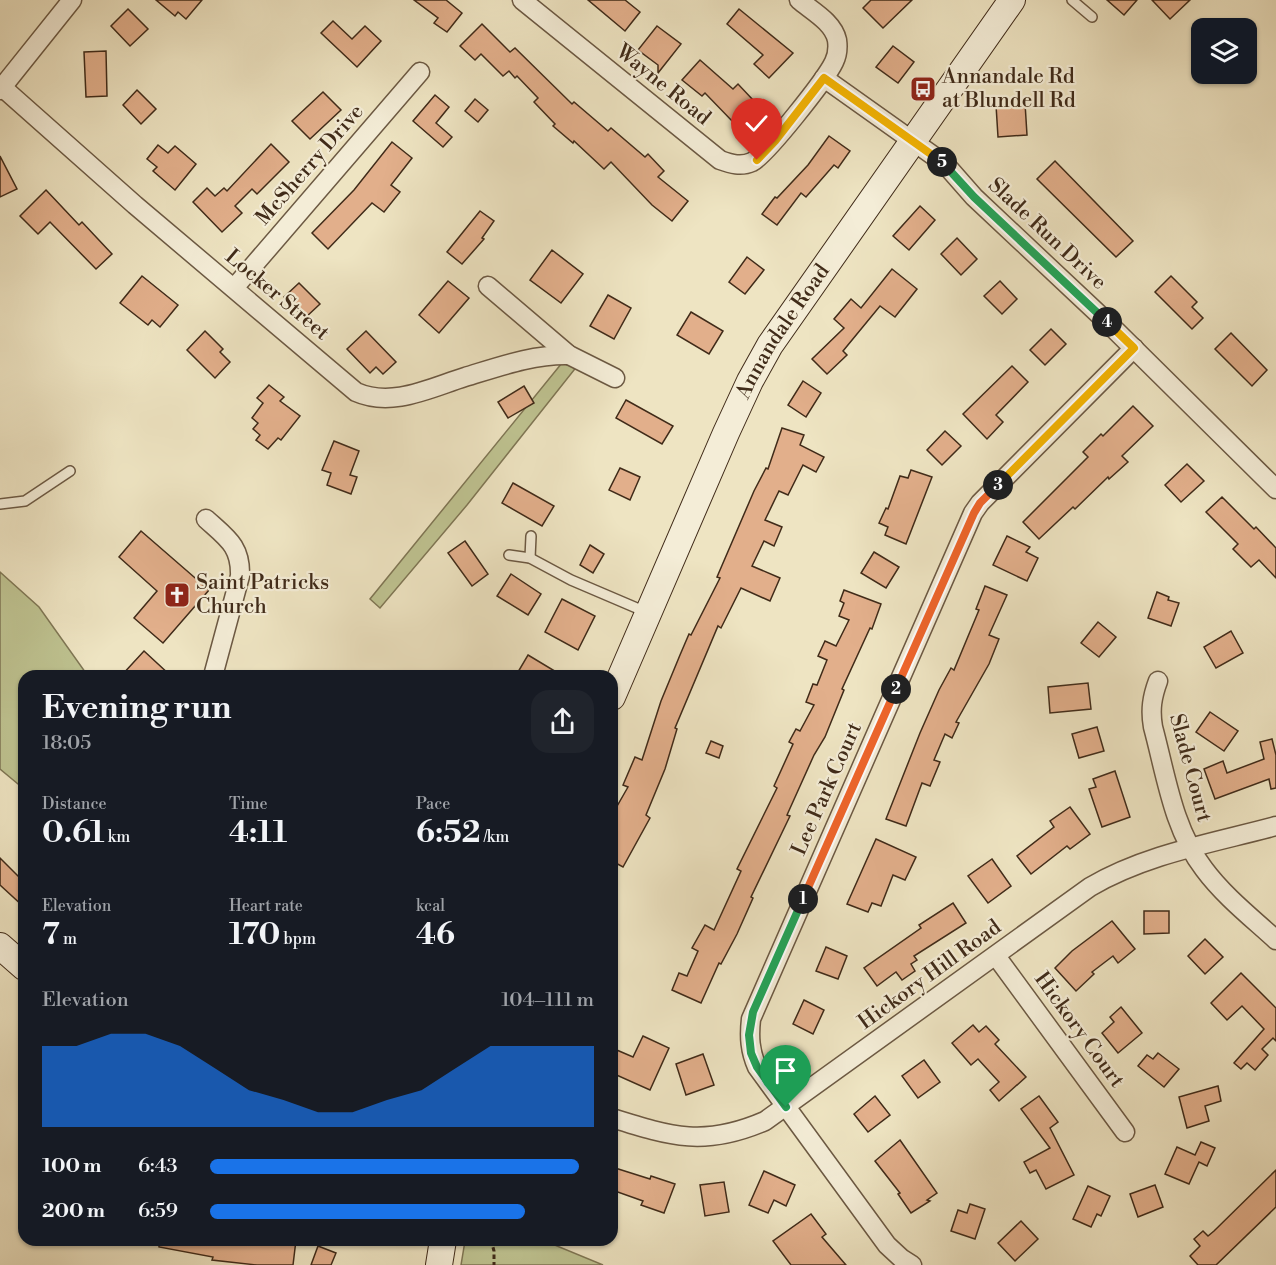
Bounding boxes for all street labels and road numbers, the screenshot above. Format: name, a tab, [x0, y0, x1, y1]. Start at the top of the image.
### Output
street label: Wayne Road	[610, 38, 716, 131]
street label: McSherry Drive	[250, 99, 370, 231]
street label: Slade Run Drive	[982, 172, 1112, 296]
street label: Locker Street	[220, 244, 335, 347]
street label: Annandale Road	[730, 259, 836, 404]
street label: Slade Court	[1163, 711, 1217, 826]
street label: Lee Park Court	[786, 718, 868, 859]
street label: Hickory Hill Road	[853, 914, 1007, 1036]
street label: Hickory Court	[1028, 967, 1130, 1093]

